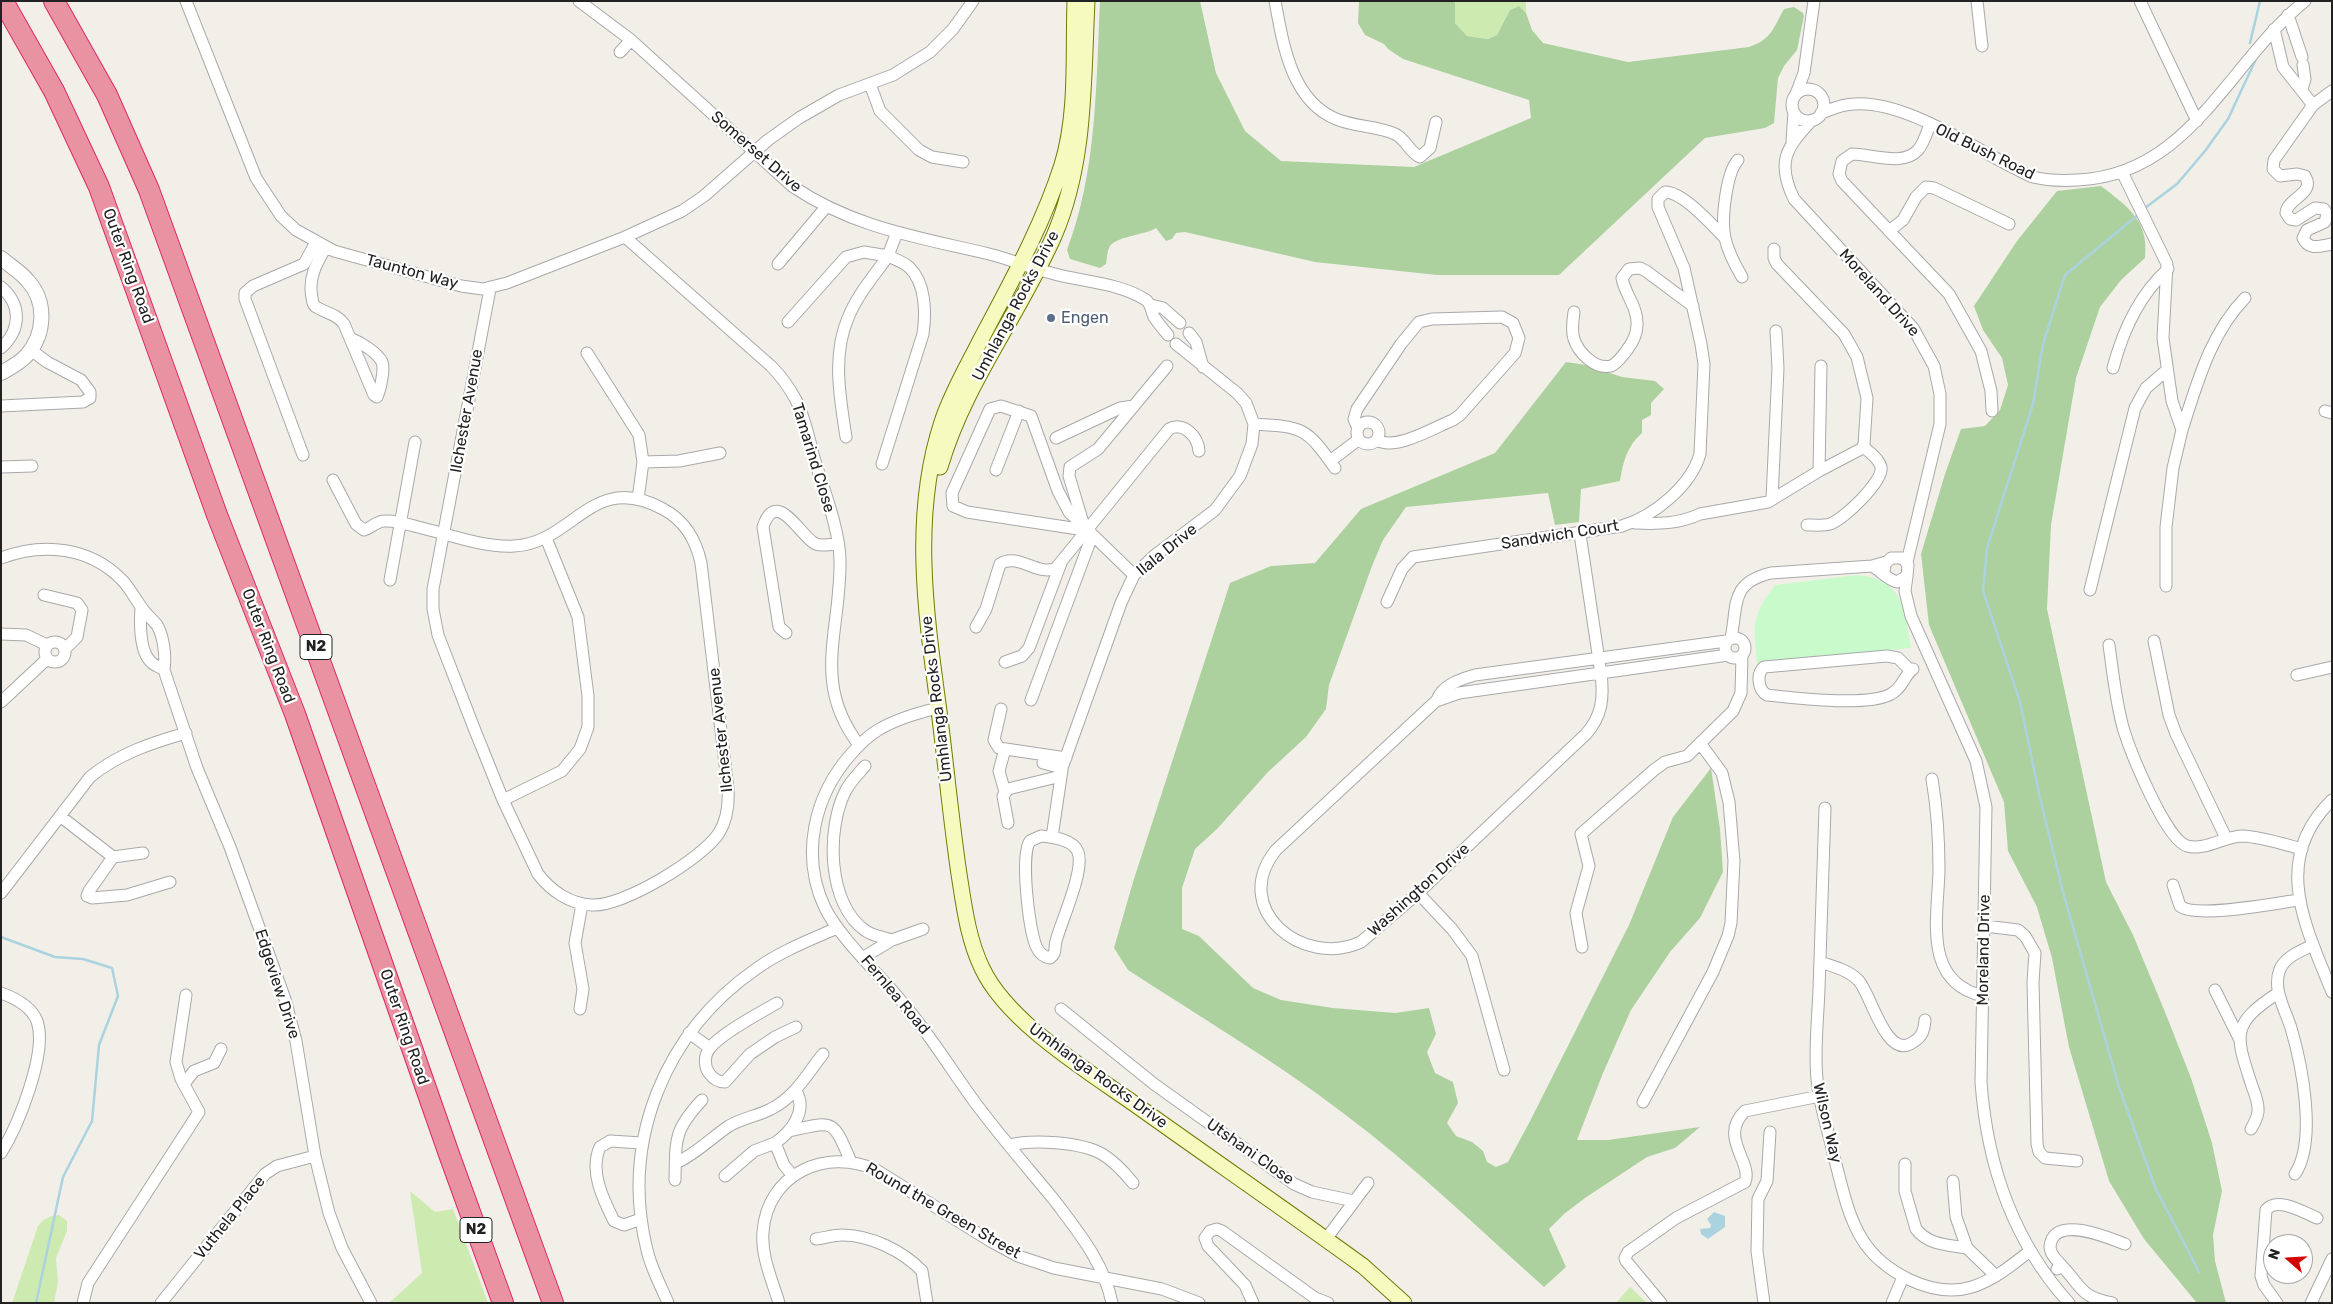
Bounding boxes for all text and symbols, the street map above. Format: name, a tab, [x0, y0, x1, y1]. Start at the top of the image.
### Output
street label: Somerset Drive	[707, 107, 805, 197]
street label: Old Bush Road	[1932, 120, 2038, 184]
street label: Outer Ring Road	[98, 206, 158, 326]
street label: Umhlanga Rocks Drive	[968, 228, 1064, 384]
street label: Moreland Drive	[1835, 245, 1923, 341]
street label: Taunton Way	[364, 250, 460, 294]
place label: Engen	[1061, 308, 1109, 328]
marker: Engen	[1045, 312, 1057, 324]
street label: Ilchester Avenue	[447, 348, 487, 474]
street label: Tamarind Close	[787, 401, 839, 515]
street label: Sandwich Court	[1500, 516, 1620, 554]
street label: Ilala Drive	[1133, 520, 1201, 580]
street label: Outer Ring Road	[237, 586, 299, 706]
street label: Umhlanga Rocks Drive	[917, 615, 957, 783]
road number: N2	[300, 634, 332, 660]
street label: Ilchester Avenue	[705, 667, 737, 793]
street label: Washington Drive	[1364, 839, 1474, 941]
street label: Moreland Drive	[1973, 894, 1995, 1006]
street label: Edgeview Drive	[250, 927, 304, 1041]
street label: Fernlea Road	[856, 952, 934, 1038]
street label: Outer Ring Road	[375, 967, 433, 1087]
street label: Umhlanga Rocks Drive	[1025, 1019, 1171, 1133]
street label: Wilson Way	[1808, 1081, 1846, 1165]
street label: Utshani Close	[1202, 1115, 1298, 1189]
street label: Round the Green Street	[862, 1159, 1024, 1263]
street label: Vuthela Place	[190, 1172, 270, 1264]
road number: N2	[460, 1218, 492, 1242]
north arrow	[2263, 1234, 2313, 1284]
text: N	[2265, 1247, 2284, 1262]

